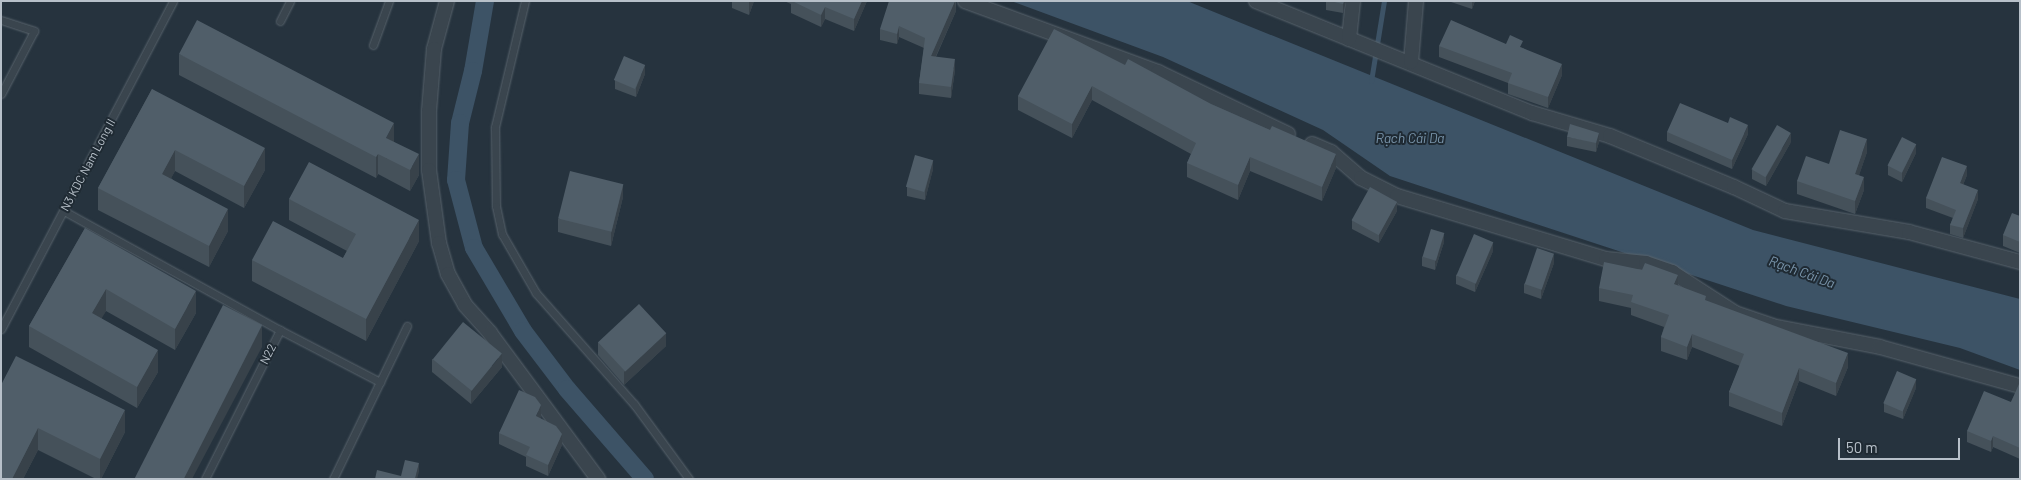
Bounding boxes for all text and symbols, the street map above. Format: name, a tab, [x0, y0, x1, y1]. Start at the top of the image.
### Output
street label: N3 KDC Nam Long II	[58, 116, 118, 214]
water label: Rạch Cái Da	[1375, 130, 1445, 146]
water label: Rạch Cái Da	[1767, 252, 1837, 292]
street label: N22	[257, 341, 279, 367]
scale bar	[1841, 428, 1964, 460]
text: 50 m	[1846, 438, 1878, 456]

